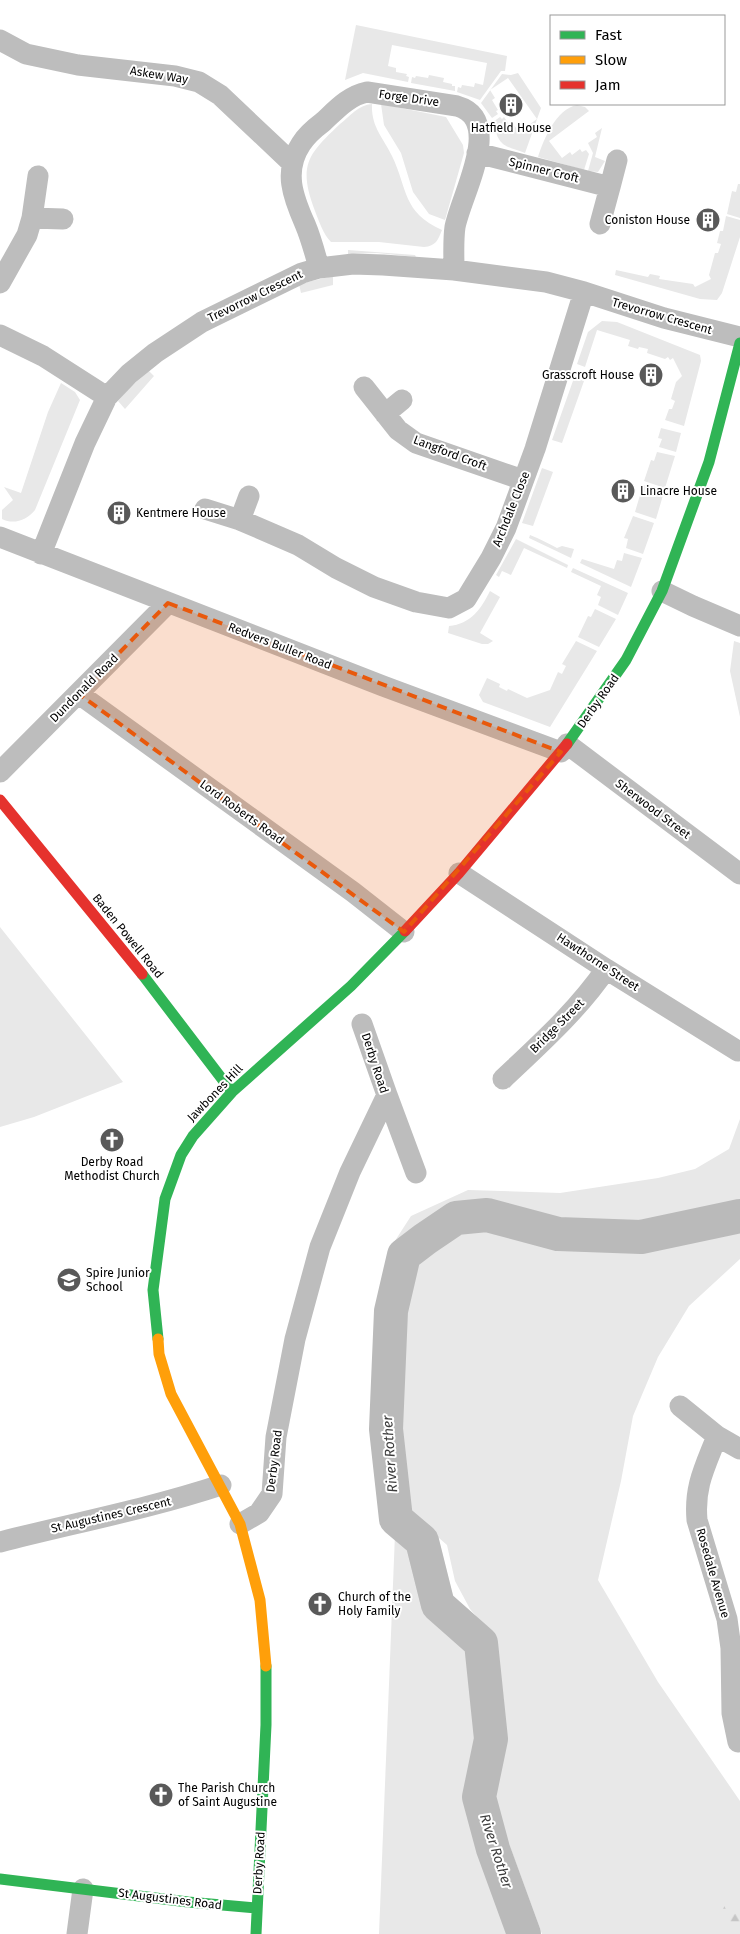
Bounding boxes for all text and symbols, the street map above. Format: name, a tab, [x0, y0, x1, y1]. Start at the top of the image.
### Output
legend	[550, 15, 725, 105]
text: Fast	[595, 26, 622, 44]
text: Slow	[595, 51, 627, 69]
street label: Askew Way	[129, 63, 189, 87]
text: Jam	[595, 76, 621, 94]
street label: Forge Drive	[378, 87, 440, 109]
building icon: Hatfield House	[498, 92, 524, 118]
place label: Hatfield House	[471, 121, 551, 135]
street label: Spinner Croft	[508, 155, 581, 186]
building icon: Coniston House	[695, 207, 721, 233]
place label: Coniston House	[605, 213, 690, 227]
street label: Trevorrow Crescent	[205, 267, 305, 325]
street label: Trevorrow Crescent	[610, 295, 714, 337]
building icon: Grasscroft House	[638, 362, 664, 388]
place label: Grasscroft House	[542, 368, 634, 382]
street label: Langford Croft	[411, 433, 489, 474]
street label: Archdale Close	[490, 469, 532, 549]
building icon: Linacre House	[610, 478, 636, 504]
place label: Linacre House	[640, 484, 717, 498]
building icon: Kentmere House	[106, 500, 132, 526]
place label: Kentmere House	[136, 506, 226, 520]
street label: Redvers Buller Road	[226, 620, 334, 672]
street label: Dundonald Road	[47, 651, 121, 725]
street label: Derby Road	[574, 671, 622, 731]
street label: Sherwood Street	[613, 776, 694, 842]
street label: Lord Roberts Road	[197, 777, 287, 847]
street label: Baden Powell Road	[90, 891, 166, 981]
street label: Hawthorne Street	[554, 930, 642, 994]
street label: Bridge Street	[527, 996, 587, 1056]
street label: Derby Road	[359, 1031, 391, 1095]
street label: Jawbones Hill	[184, 1061, 246, 1124]
church icon: Derby Road Methodist Church	[99, 1127, 125, 1153]
place label: Derby Road Methodist Church	[64, 1155, 160, 1183]
place label: Spire Junior School	[86, 1266, 150, 1294]
school or university icon: Spire Junior School	[56, 1267, 82, 1293]
water label: River Rother	[379, 1414, 401, 1493]
street label: Derby Road	[263, 1429, 285, 1493]
street label: St Augustines Crescent	[49, 1494, 173, 1536]
street label: Rosedale Avenue	[693, 1526, 733, 1620]
place label: Church of the Holy Family	[338, 1590, 411, 1618]
church icon: Church of the Holy Family	[307, 1591, 333, 1617]
place label: The Parish Church of Saint Augustine	[178, 1781, 277, 1809]
church icon: The Parish Church of Saint Augustine	[148, 1782, 174, 1808]
water label: River Rother	[476, 1812, 516, 1891]
street label: Derby Road	[250, 1831, 268, 1895]
street label: St Augustines Road	[117, 1886, 223, 1912]

